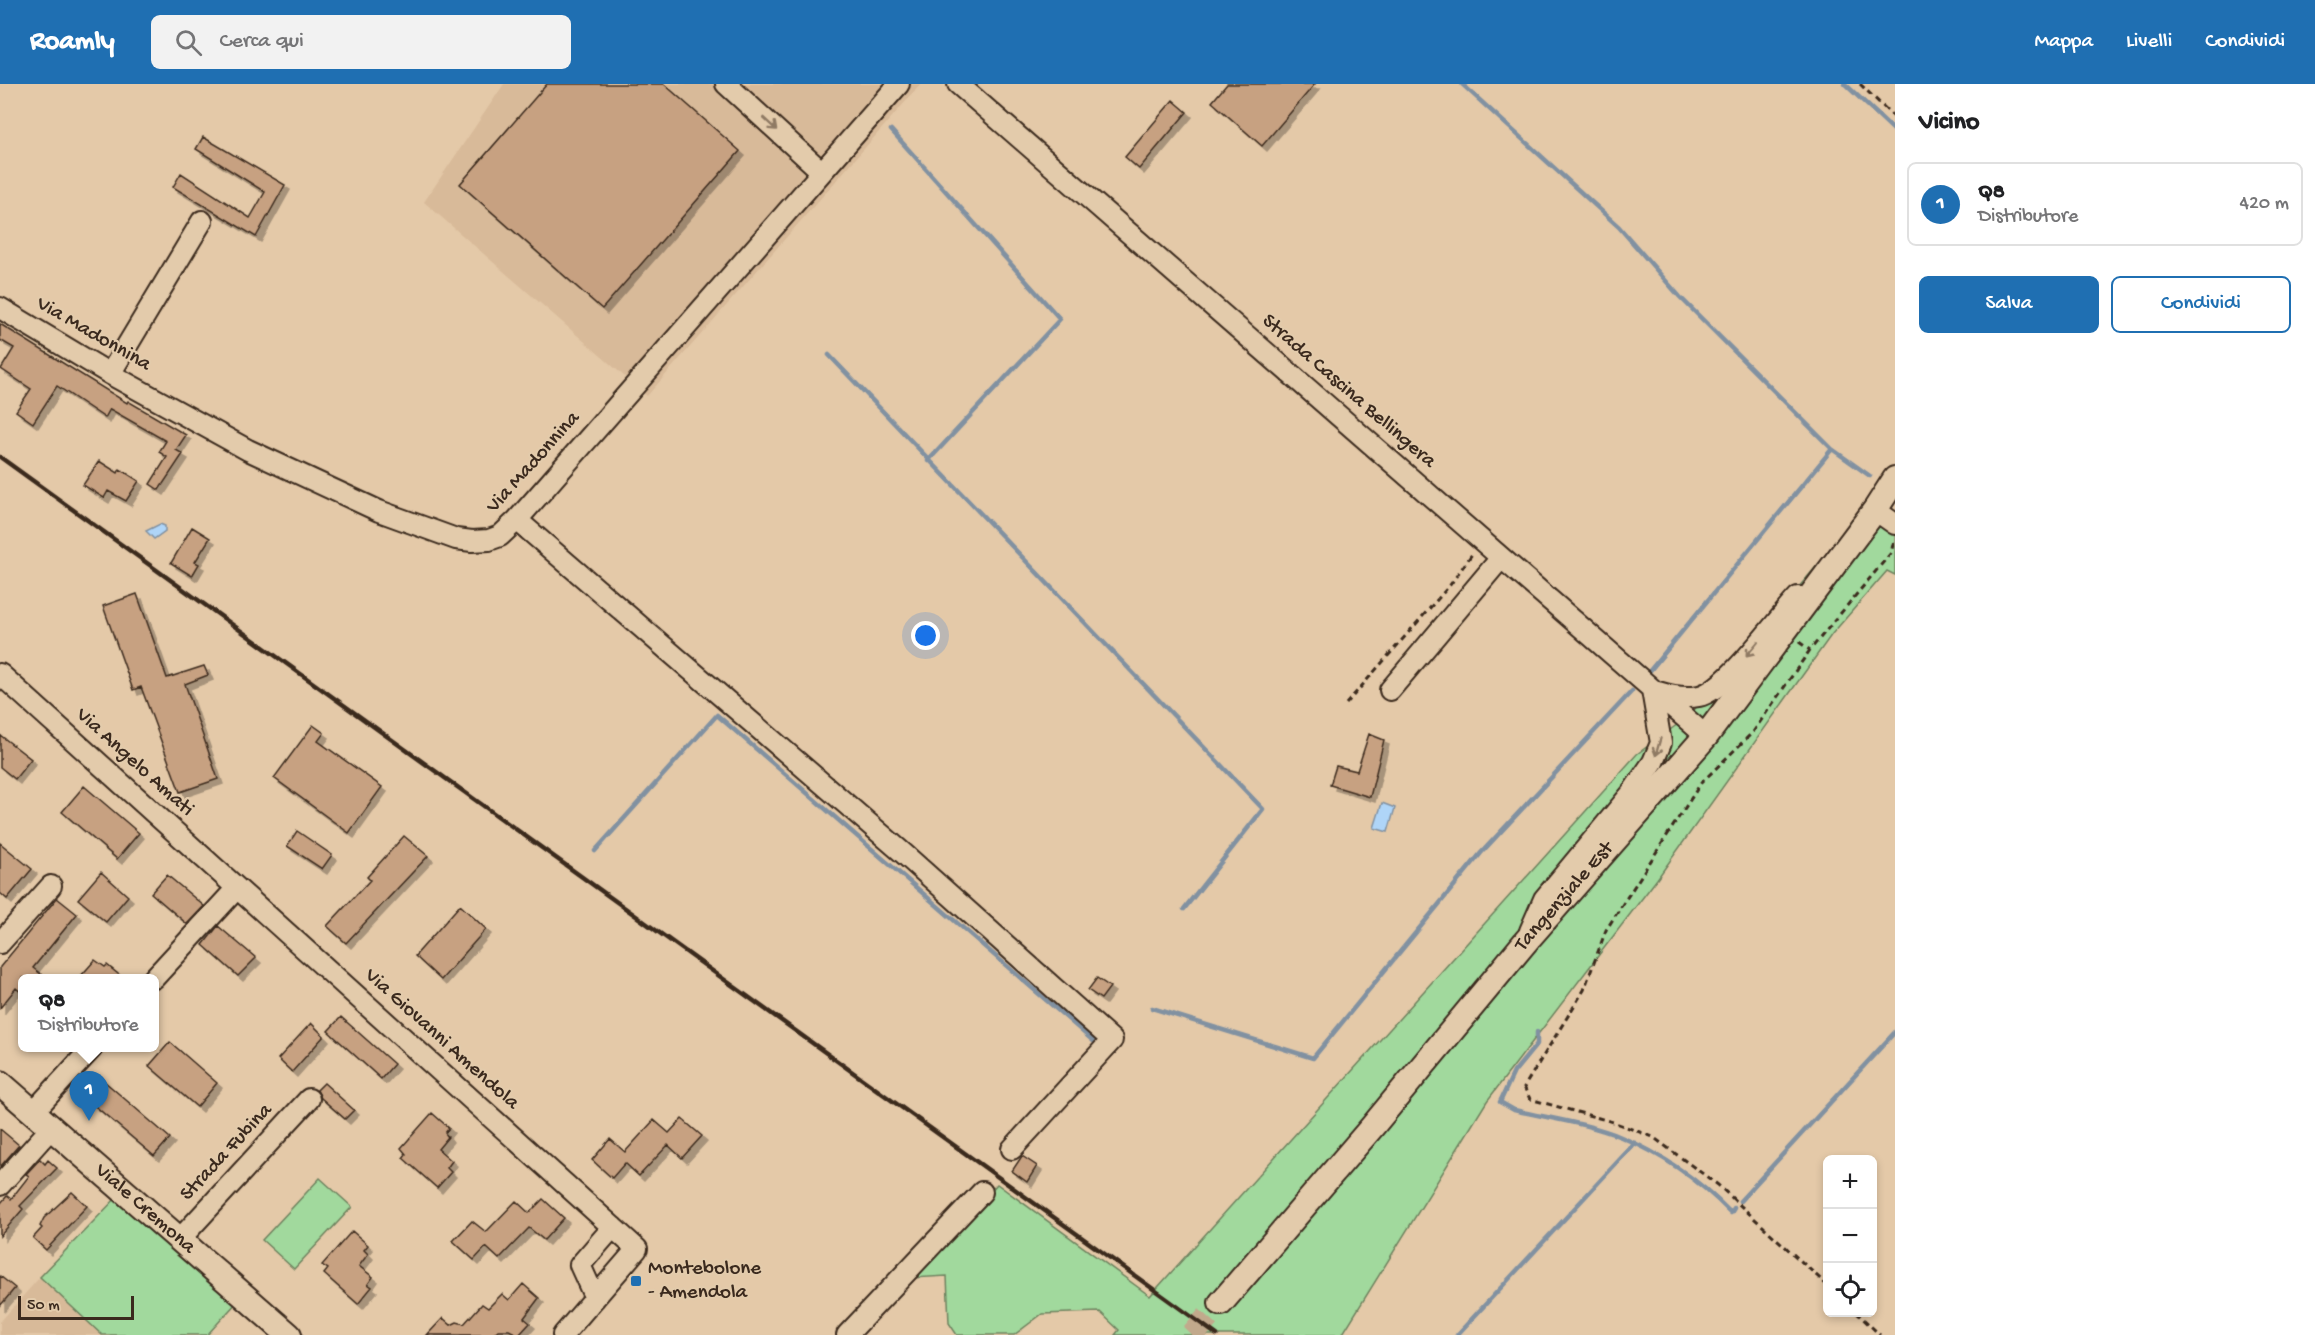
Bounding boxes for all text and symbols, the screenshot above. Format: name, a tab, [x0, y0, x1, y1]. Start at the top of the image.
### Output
search box	[151, 15, 571, 69]
text: Roamly	[30, 26, 115, 59]
icon: search	[172, 26, 205, 59]
text: Cerca qui	[220, 29, 304, 55]
text: Mappa	[2034, 30, 2093, 55]
text: Livelli	[2126, 30, 2172, 55]
text: Condividi	[2205, 30, 2285, 55]
text: Vicino	[1919, 108, 1979, 139]
one-way arrow	[762, 116, 777, 131]
text: Q8	[1978, 180, 2005, 206]
text: 1	[1936, 193, 1945, 216]
text: 420 m	[2239, 193, 2289, 216]
text: Distributore	[1978, 206, 2078, 229]
button: Salva	[1919, 276, 2099, 333]
button: Condividi	[2111, 276, 2291, 333]
street label: Via Madonnina	[30, 292, 156, 379]
street label: Strada Cascina Bellingera	[1256, 310, 1441, 475]
street label: Via Madonnina	[481, 406, 587, 520]
your location	[911, 621, 940, 650]
one-way arrow	[1745, 641, 1758, 657]
street label: Via Angelo Amati	[69, 703, 198, 823]
one-way arrow	[1652, 737, 1663, 756]
street label: Tangenziale Est	[1509, 835, 1621, 958]
street label: Via Giovanni Amendola	[358, 963, 525, 1117]
popup	[18, 974, 159, 1052]
text: Q8	[38, 989, 65, 1015]
text: Distributore	[38, 1015, 139, 1038]
pin: 1	[70, 1072, 109, 1121]
street label: Strada Fubina	[175, 1098, 279, 1207]
map controls	[1823, 1155, 1877, 1317]
button: +	[1823, 1155, 1877, 1209]
street label: Viale Cremona	[88, 1158, 201, 1261]
button: −	[1823, 1209, 1877, 1263]
place label: Montebolone - Amendola	[648, 1257, 762, 1306]
button: locate	[1823, 1263, 1877, 1317]
marker: Montebolone - Amendola	[629, 1274, 643, 1288]
scale bar	[18, 1293, 134, 1320]
text: 50 m	[27, 1297, 60, 1316]

